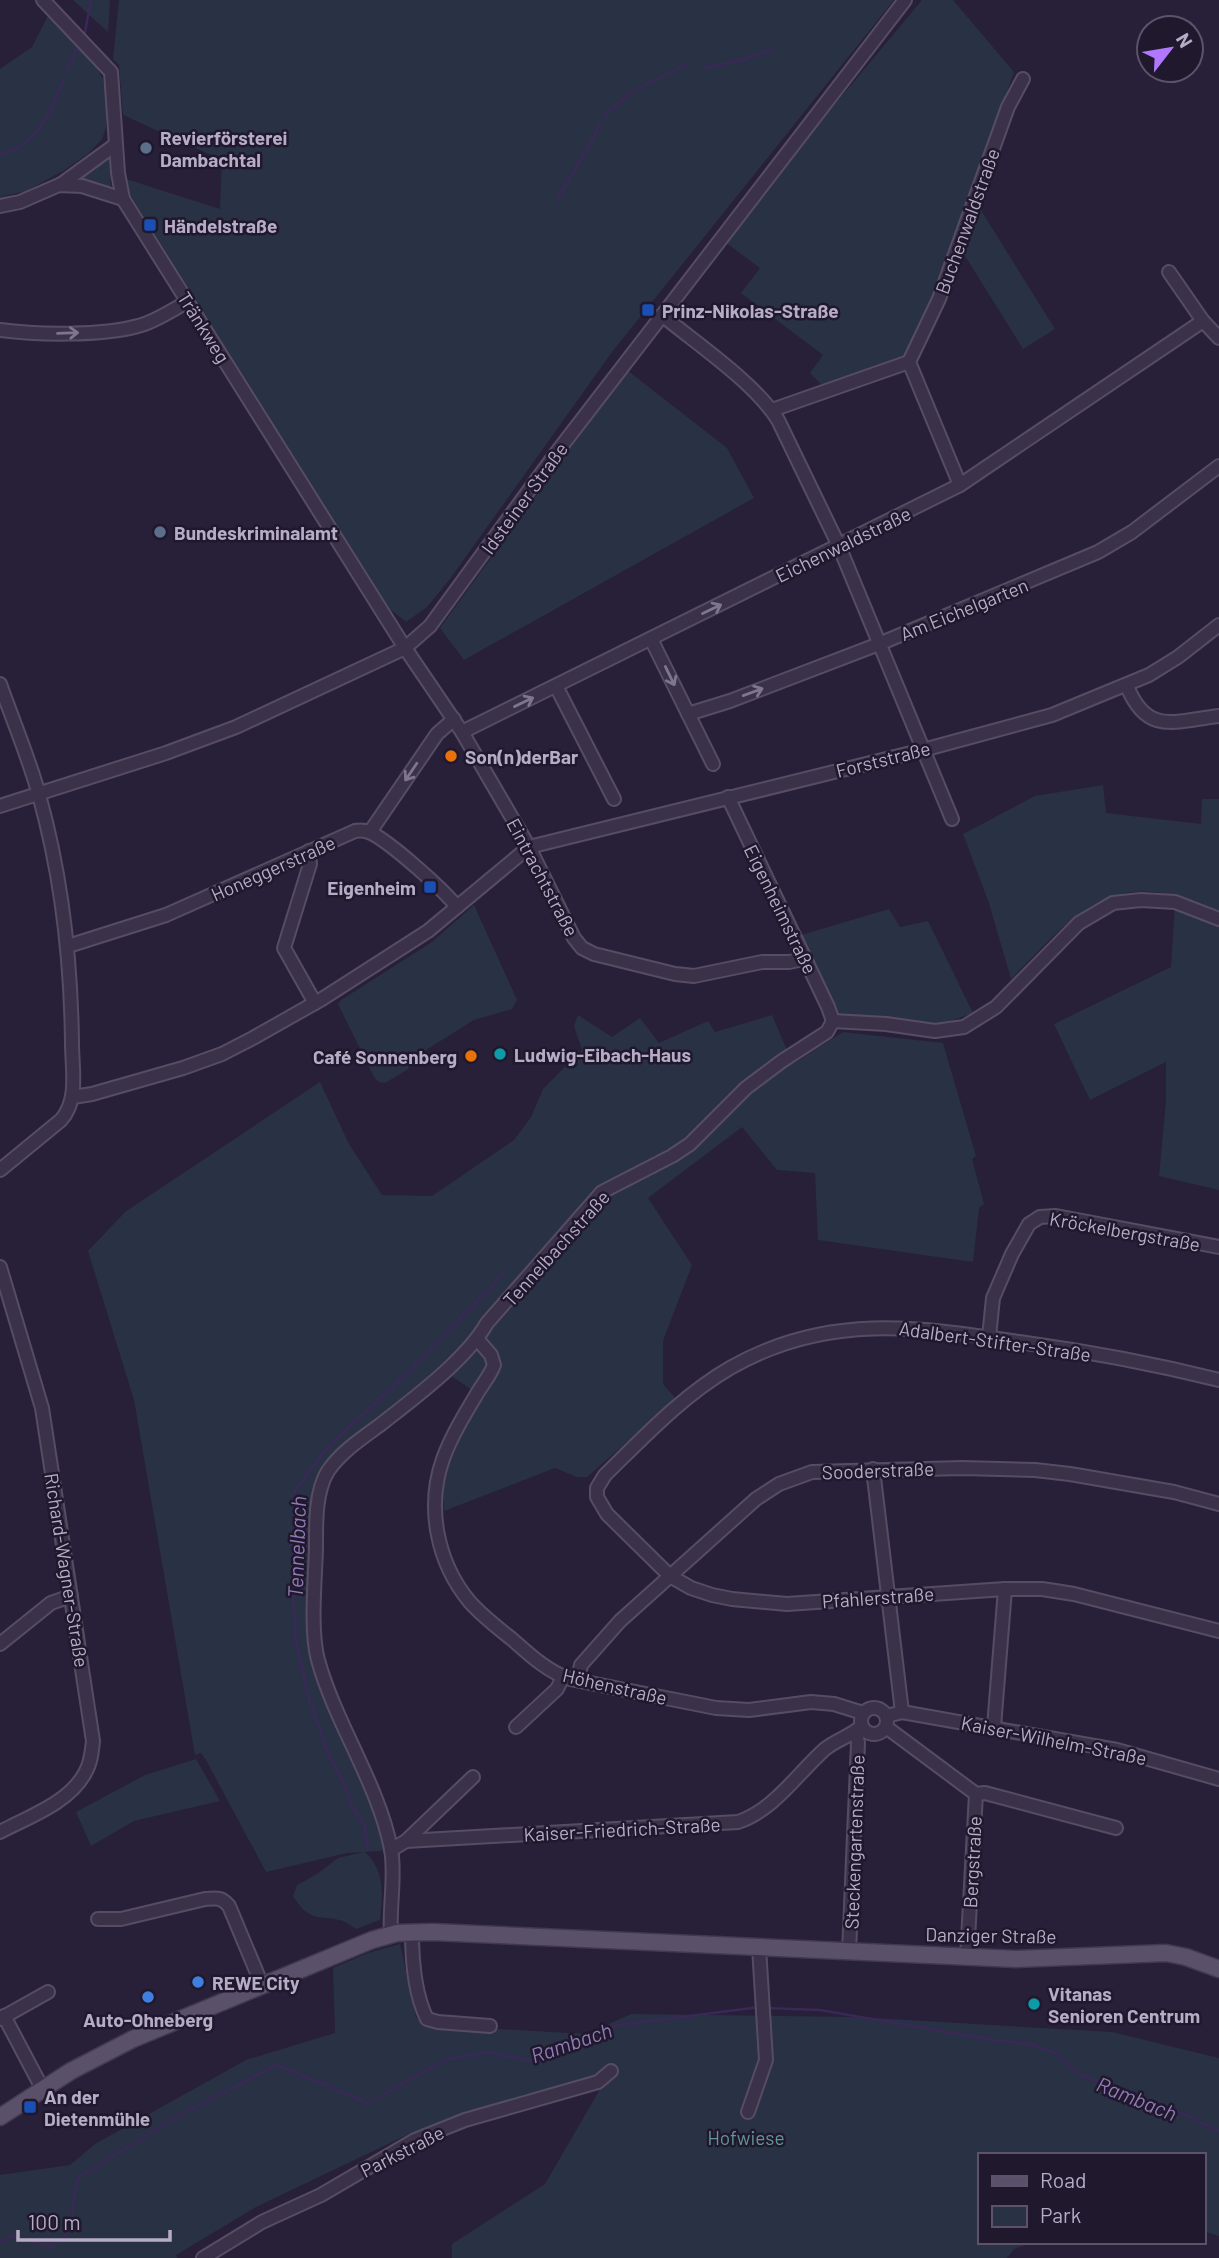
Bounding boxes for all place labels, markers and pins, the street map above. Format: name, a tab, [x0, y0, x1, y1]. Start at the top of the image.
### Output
place label: Revierförsterei Dambachtal	[160, 126, 287, 171]
marker: Revierförsterei Dambachtal	[138, 140, 154, 156]
place label: Händelstraße	[164, 214, 277, 237]
marker: Händelstraße	[142, 217, 158, 233]
place label: Prinz-Nikolas-Straße	[662, 299, 839, 322]
marker: Prinz-Nikolas-Straße	[640, 302, 656, 318]
place label: Bundeskriminalamt	[174, 521, 338, 544]
marker: Bundeskriminalamt	[152, 524, 168, 540]
place label: Son(n)derBar	[465, 745, 579, 768]
marker: Son(n)derBar	[443, 748, 459, 764]
place label: Eigenheim	[327, 876, 416, 899]
marker: Eigenheim	[422, 879, 438, 895]
place label: Ludwig-Eibach-Haus	[514, 1043, 691, 1066]
place label: Café Sonnenberg	[313, 1045, 457, 1068]
marker: Ludwig-Eibach-Haus	[492, 1046, 508, 1062]
marker: Café Sonnenberg	[463, 1048, 479, 1064]
place label: REWE City	[212, 1971, 300, 1994]
marker: REWE City	[190, 1974, 206, 1990]
place label: Vitanas Senioren Centrum	[1048, 1982, 1200, 2027]
marker: Auto-Ohneberg	[140, 1989, 156, 2005]
marker: Vitanas Senioren Centrum	[1026, 1996, 1042, 2012]
place label: Auto-Ohneberg	[83, 2008, 213, 2031]
place label: An der Dietenmühle	[44, 2085, 150, 2130]
marker: An der Dietenmühle	[22, 2099, 38, 2115]

